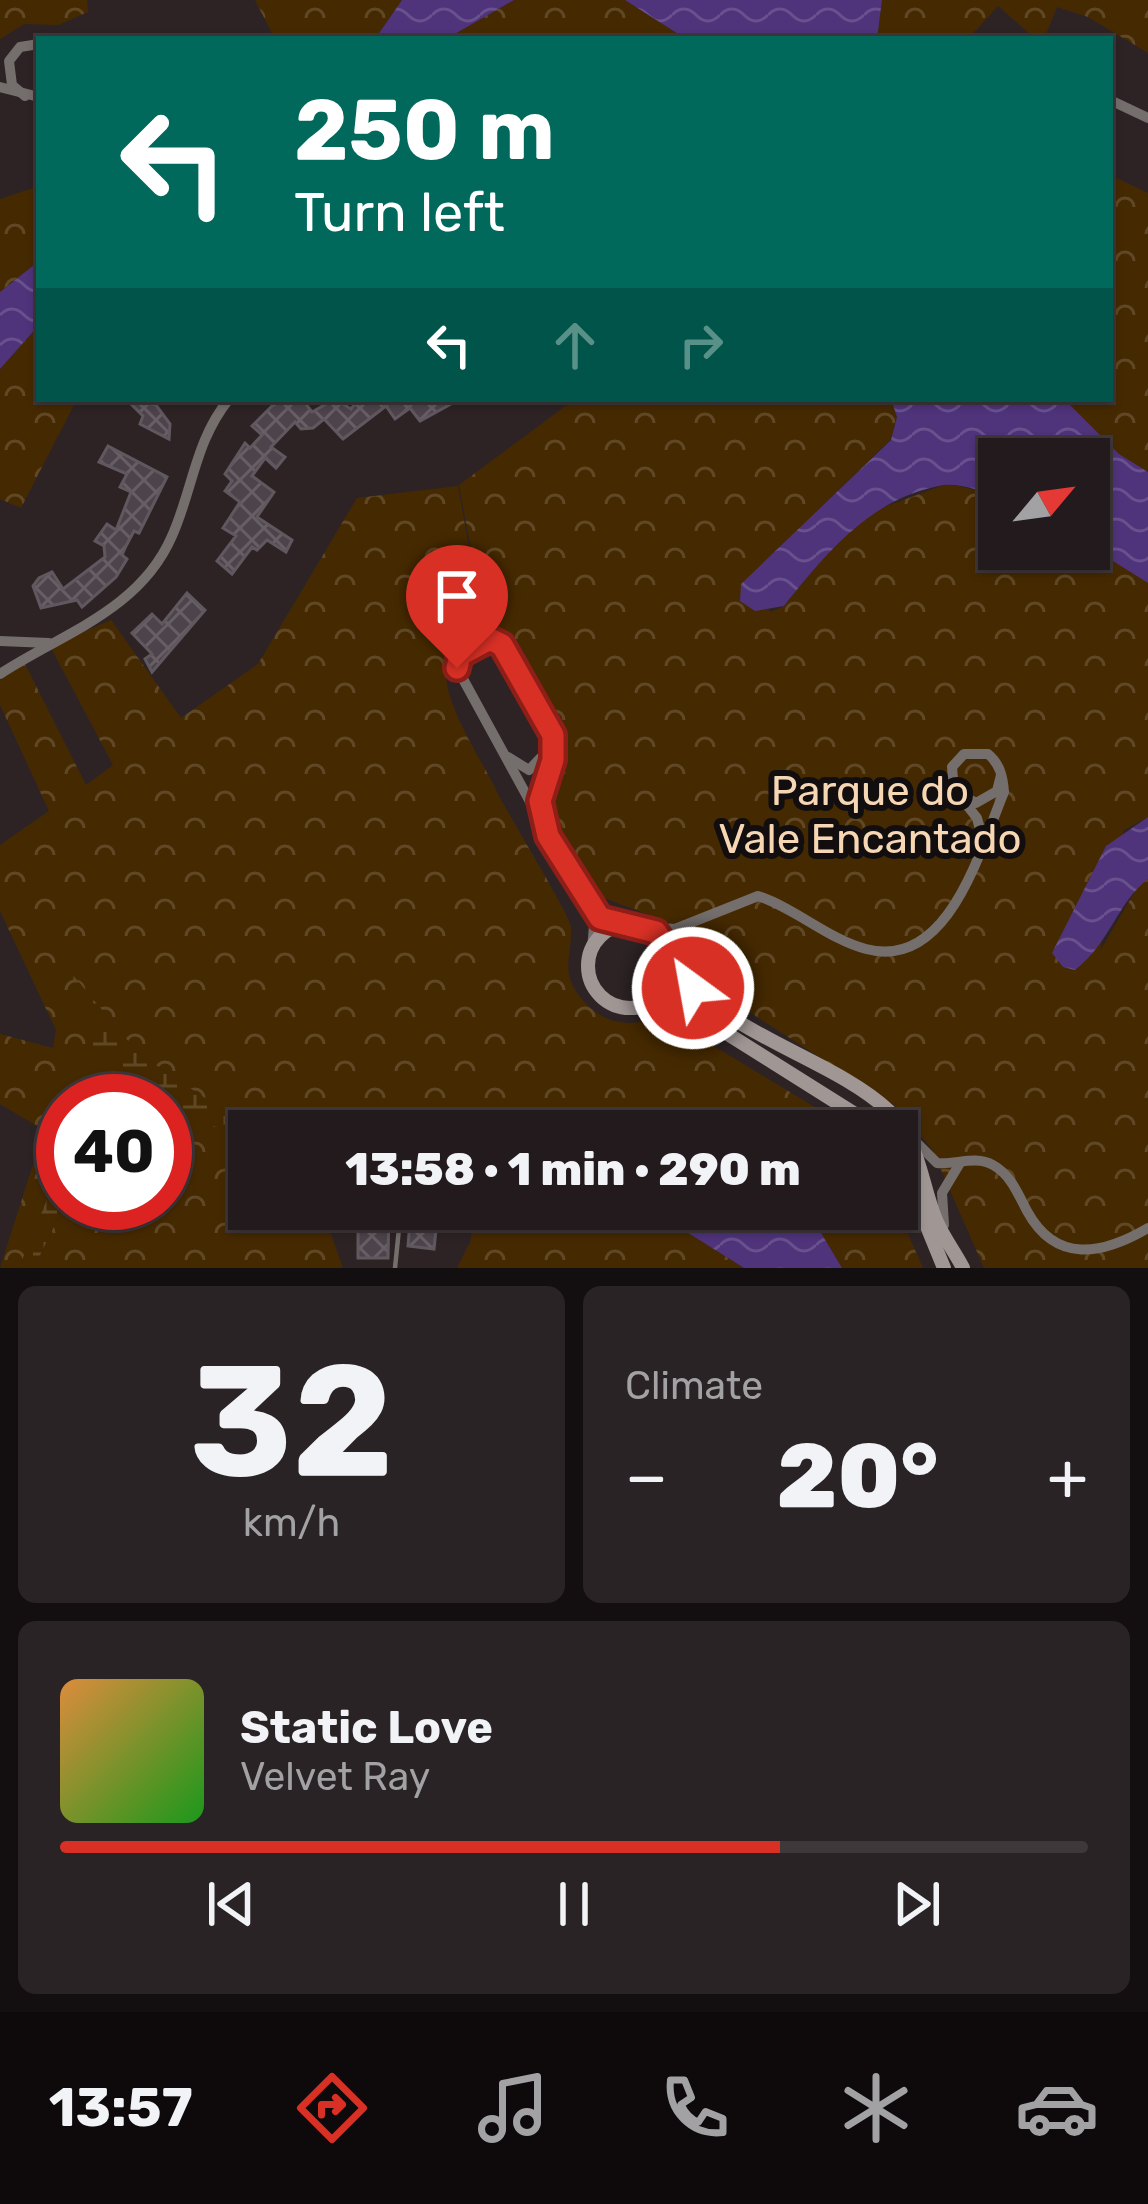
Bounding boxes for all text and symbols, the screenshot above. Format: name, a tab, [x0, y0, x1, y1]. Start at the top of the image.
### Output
text: 250 m	[294, 80, 555, 180]
icon: left	[96, 84, 252, 240]
text: Turn left	[294, 181, 505, 245]
icon: left	[416, 312, 482, 378]
icon: ahead	[542, 312, 608, 378]
icon: right	[668, 312, 734, 378]
north arrow	[978, 438, 1110, 570]
map controls	[978, 438, 1110, 570]
pin	[406, 545, 508, 668]
icon: arrive	[424, 563, 490, 629]
park label: Parque do Vale Encantado	[718, 766, 1022, 864]
position arrow	[630, 925, 756, 1051]
speed limit sign: 40	[36, 1074, 192, 1230]
text: 13:58 · 1 min · 290 m	[345, 1143, 801, 1196]
text: 32	[189, 1329, 394, 1514]
text: Climate	[625, 1363, 763, 1409]
text: 20°	[777, 1423, 938, 1530]
text: −	[625, 1437, 668, 1516]
text: +	[1047, 1437, 1088, 1516]
text: km/h	[243, 1500, 340, 1546]
text: Static Love	[240, 1701, 493, 1754]
text: Velvet Ray	[240, 1754, 430, 1800]
icon: previous	[198, 1871, 264, 1937]
icon: pause	[541, 1871, 607, 1937]
icon: next	[884, 1871, 950, 1937]
icon: directions	[290, 2066, 374, 2150]
icon: music	[471, 2066, 555, 2150]
icon: phone	[653, 2066, 737, 2150]
icon: climate	[834, 2066, 918, 2150]
icon: car	[1015, 2066, 1099, 2150]
text: 13:57	[49, 2076, 193, 2140]

